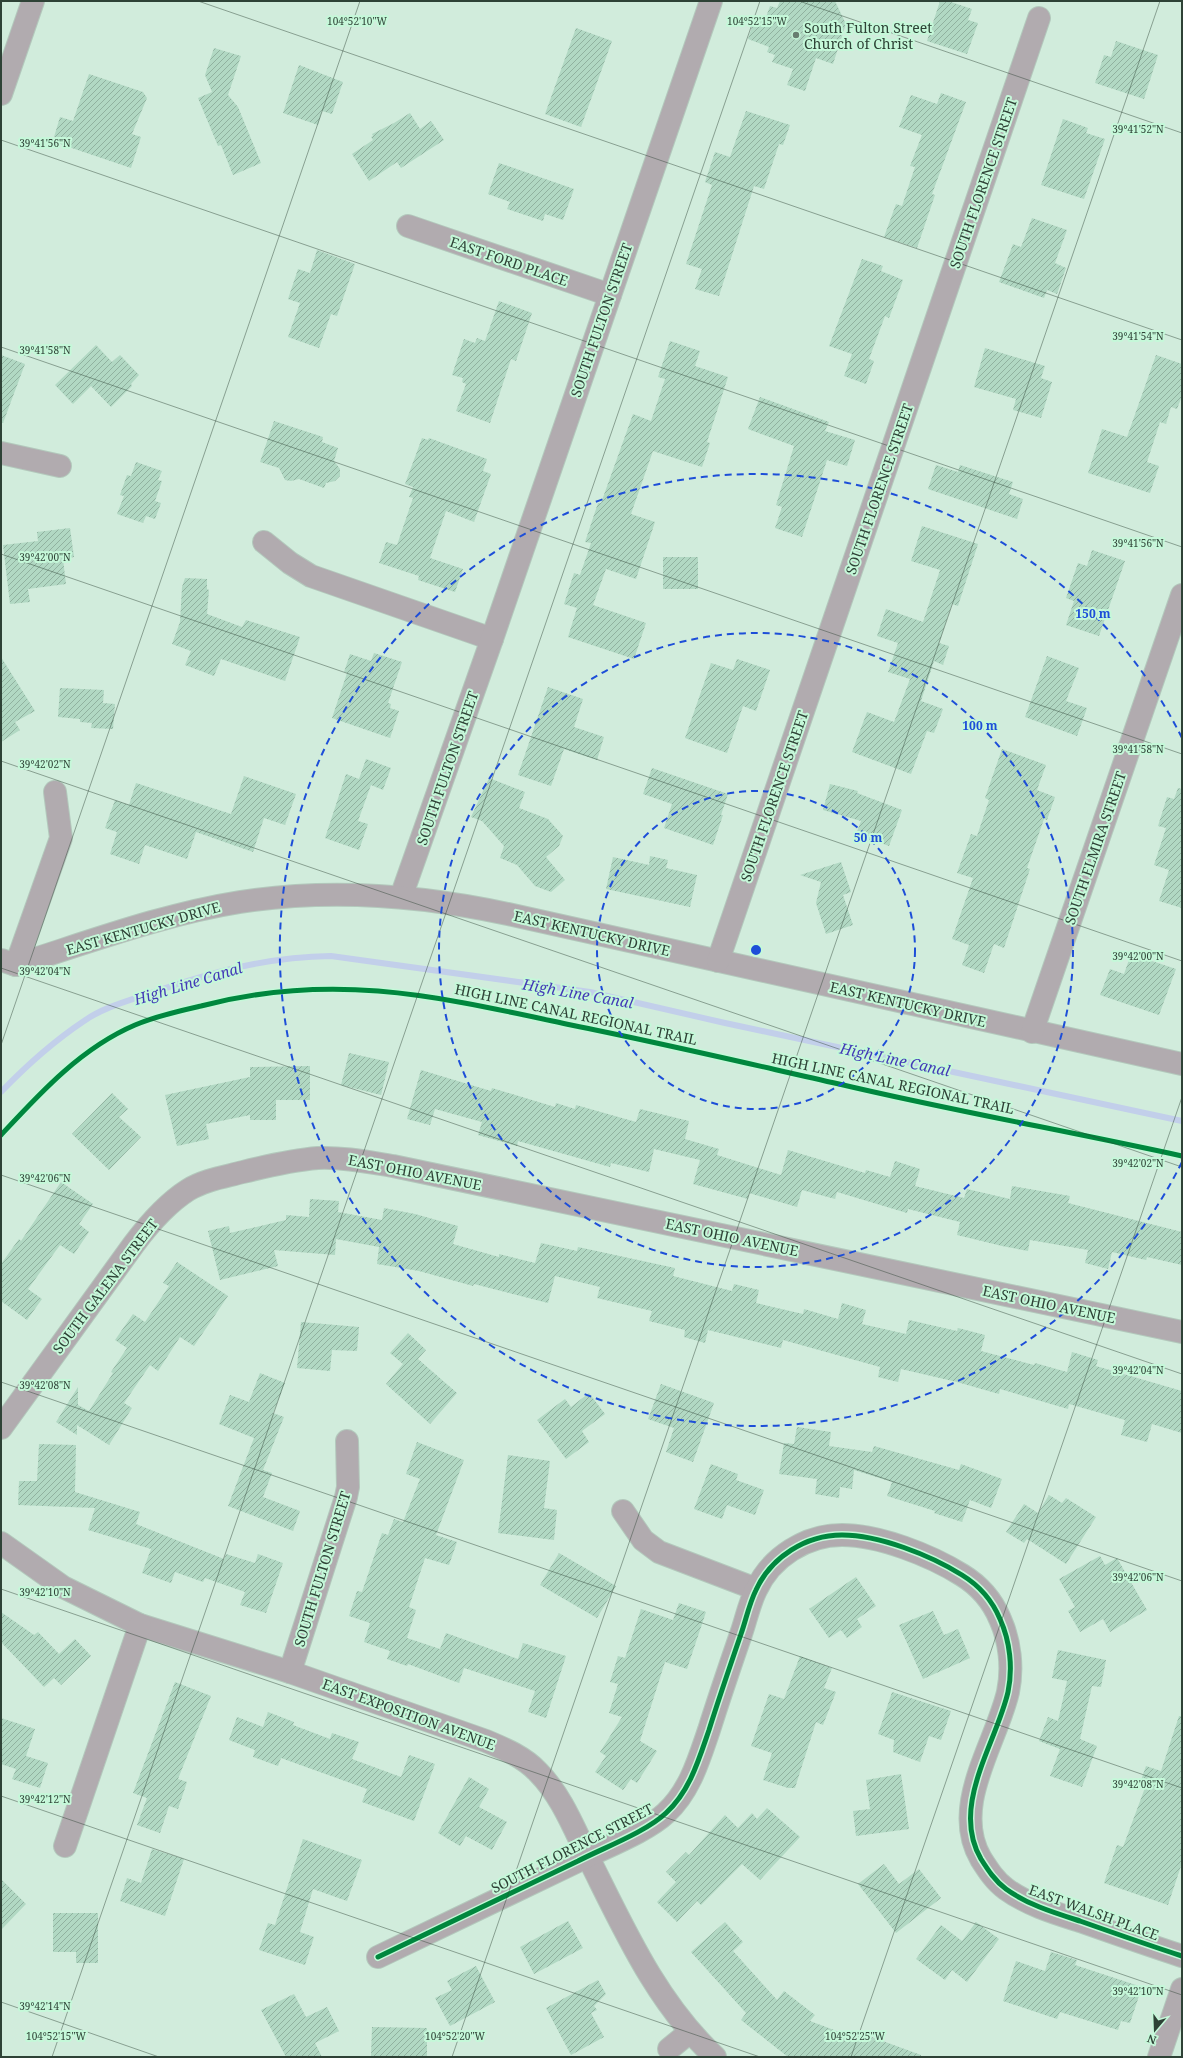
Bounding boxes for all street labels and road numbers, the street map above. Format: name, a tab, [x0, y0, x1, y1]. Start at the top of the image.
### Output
street label: SOUTH FLORENCE STREET	[945, 95, 1021, 271]
street label: EAST FORD PLACE	[447, 232, 571, 290]
street label: SOUTH FULTON STREET	[566, 240, 636, 399]
street label: SOUTH FLORENCE STREET	[841, 401, 917, 577]
street label: SOUTH FULTON STREET	[412, 688, 482, 847]
street label: SOUTH FLORENCE STREET	[736, 708, 812, 884]
street label: SOUTH ELMIRA STREET	[1060, 768, 1130, 927]
street label: EAST KENTUCKY DRIVE	[64, 897, 223, 959]
street label: EAST KENTUCKY DRIVE	[512, 906, 672, 960]
street label: EAST KENTUCKY DRIVE	[828, 977, 988, 1031]
street label: HIGH LINE CANAL REGIONAL TRAIL	[453, 979, 699, 1049]
street label: HIGH LINE CANAL REGIONAL TRAIL	[770, 1048, 1016, 1118]
street label: EAST OHIO AVENUE	[347, 1150, 483, 1194]
street label: SOUTH GALENA STREET	[48, 1214, 162, 1357]
street label: EAST OHIO AVENUE	[664, 1214, 800, 1260]
street label: EAST OHIO AVENUE	[981, 1281, 1117, 1327]
street label: SOUTH FULTON STREET	[289, 1489, 355, 1649]
street label: EAST EXPOSITION AVENUE	[320, 1674, 498, 1754]
street label: SOUTH FLORENCE STREET	[488, 1799, 657, 1897]
street label: EAST WALSH PLACE	[1026, 1880, 1162, 1944]

